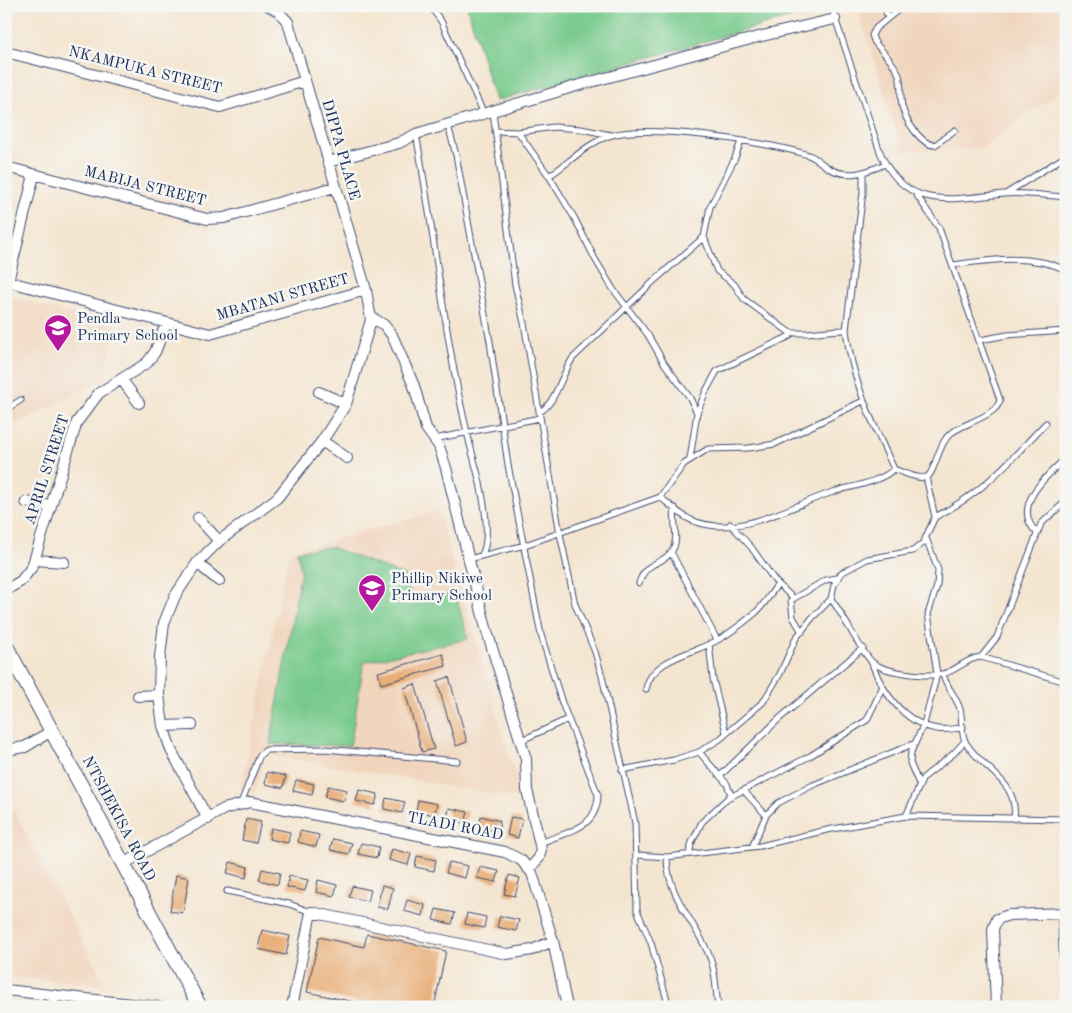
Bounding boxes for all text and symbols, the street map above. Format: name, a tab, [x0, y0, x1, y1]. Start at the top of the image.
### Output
street label: NKAMPUKA STREET	[67, 45, 223, 97]
street label: DIPPA PLACE	[318, 98, 362, 202]
street label: MABIJA STREET	[82, 165, 208, 209]
street label: MBATANI STREET	[215, 272, 351, 324]
place label: Pendla Primary School	[77, 312, 178, 344]
school or university icon: Pendla Primary School	[43, 313, 73, 352]
street label: APRIL STREET	[23, 413, 73, 527]
place label: Phillip Nikiwe Primary School	[391, 572, 492, 604]
school or university icon: Phillip Nikiwe Primary School	[357, 573, 387, 612]
street label: NTSHEKISA ROAD	[79, 754, 157, 884]
street label: TLADI ROAD	[406, 810, 504, 844]

